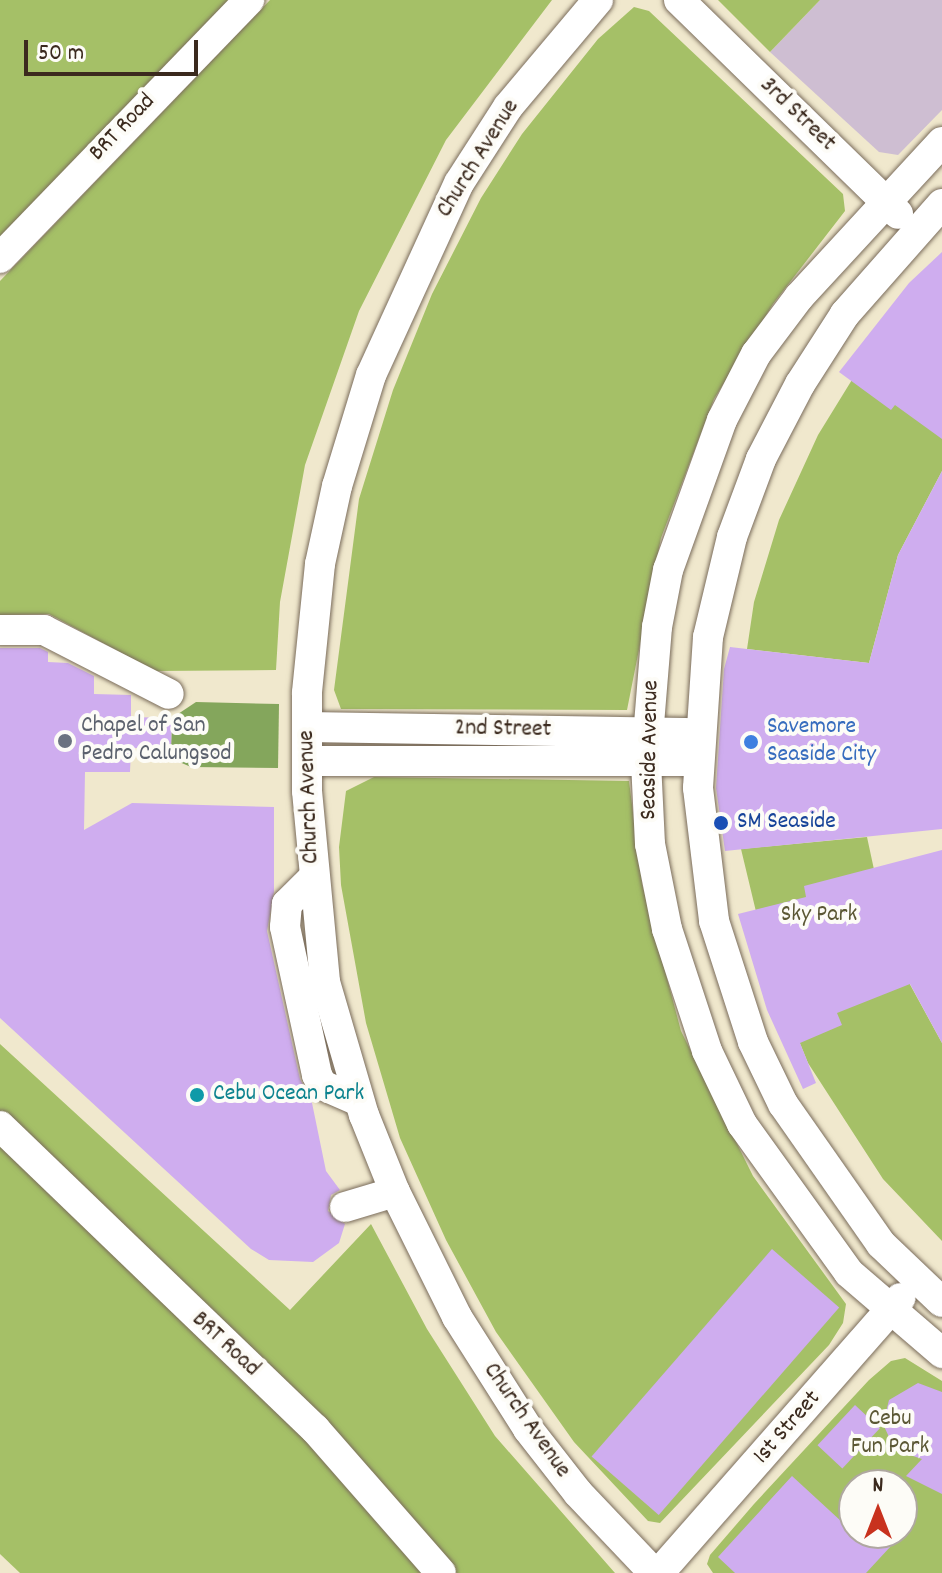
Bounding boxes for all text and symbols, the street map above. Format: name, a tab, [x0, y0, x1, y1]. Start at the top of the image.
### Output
scale bar	[28, 24, 202, 74]
text: 50 m	[38, 37, 84, 71]
street label: 3rd Street	[753, 72, 841, 158]
street label: BRT Road	[84, 88, 162, 168]
street label: Church Avenue	[431, 95, 527, 223]
street label: Seaside Avenue	[635, 680, 667, 820]
place label: Chapel of San Pedro Calungsod	[81, 713, 232, 769]
place label: Savemore Seaside City	[767, 714, 876, 770]
street label: 2nd Street	[454, 715, 552, 745]
street label: Church Avenue	[293, 730, 327, 864]
marker: Chapel of San Pedro Calungsod	[56, 732, 74, 750]
marker: Savemore Seaside City	[742, 733, 760, 751]
place label: SM Seaside	[737, 809, 836, 837]
marker: SM Seaside	[712, 814, 730, 832]
park label: Sky Park	[781, 902, 857, 930]
place label: Cebu Ocean Park	[213, 1081, 364, 1109]
marker: Cebu Ocean Park	[188, 1086, 206, 1104]
street label: BRT Road	[185, 1306, 265, 1384]
street label: Church Avenue	[476, 1358, 576, 1484]
street label: 1st Street	[748, 1385, 828, 1471]
park label: Cebu Fun Park	[851, 1406, 929, 1462]
north arrow	[838, 1469, 918, 1549]
text: N	[873, 1471, 883, 1502]

